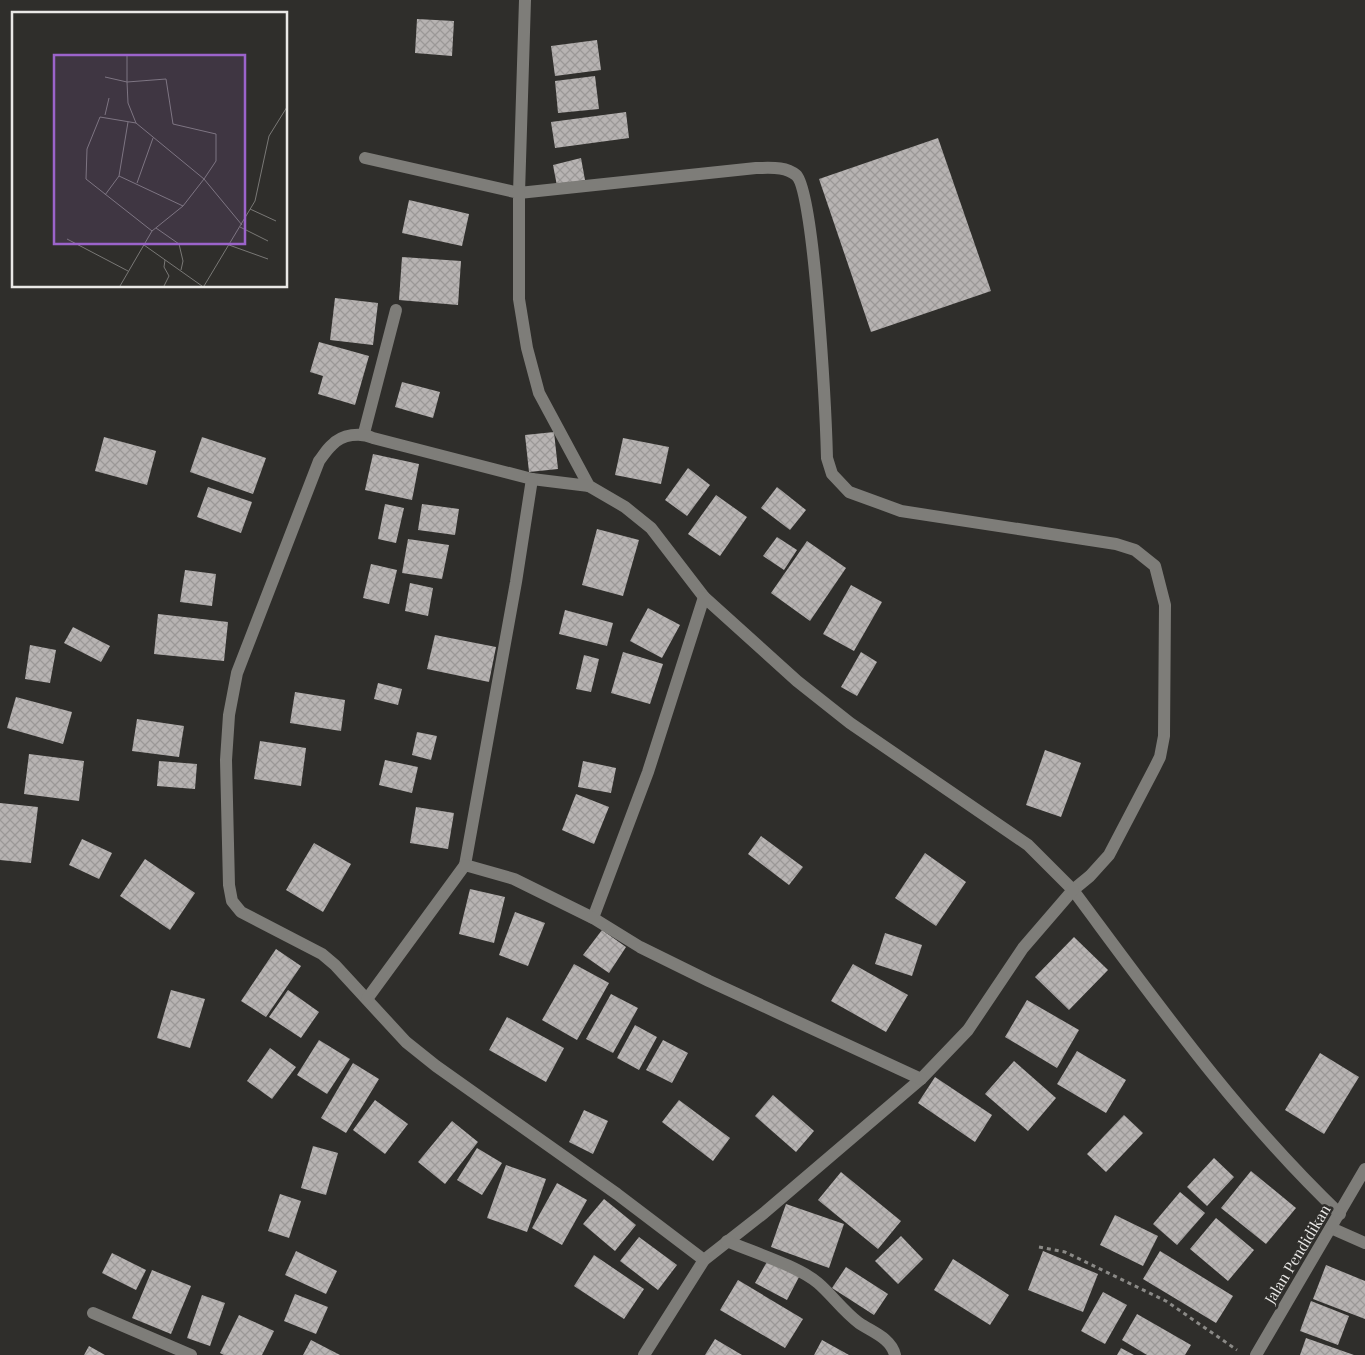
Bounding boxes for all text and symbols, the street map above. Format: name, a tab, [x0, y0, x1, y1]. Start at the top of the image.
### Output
inset map	[12, 12, 288, 288]
street label: Jalan Pendidikan	[1259, 1201, 1335, 1308]

